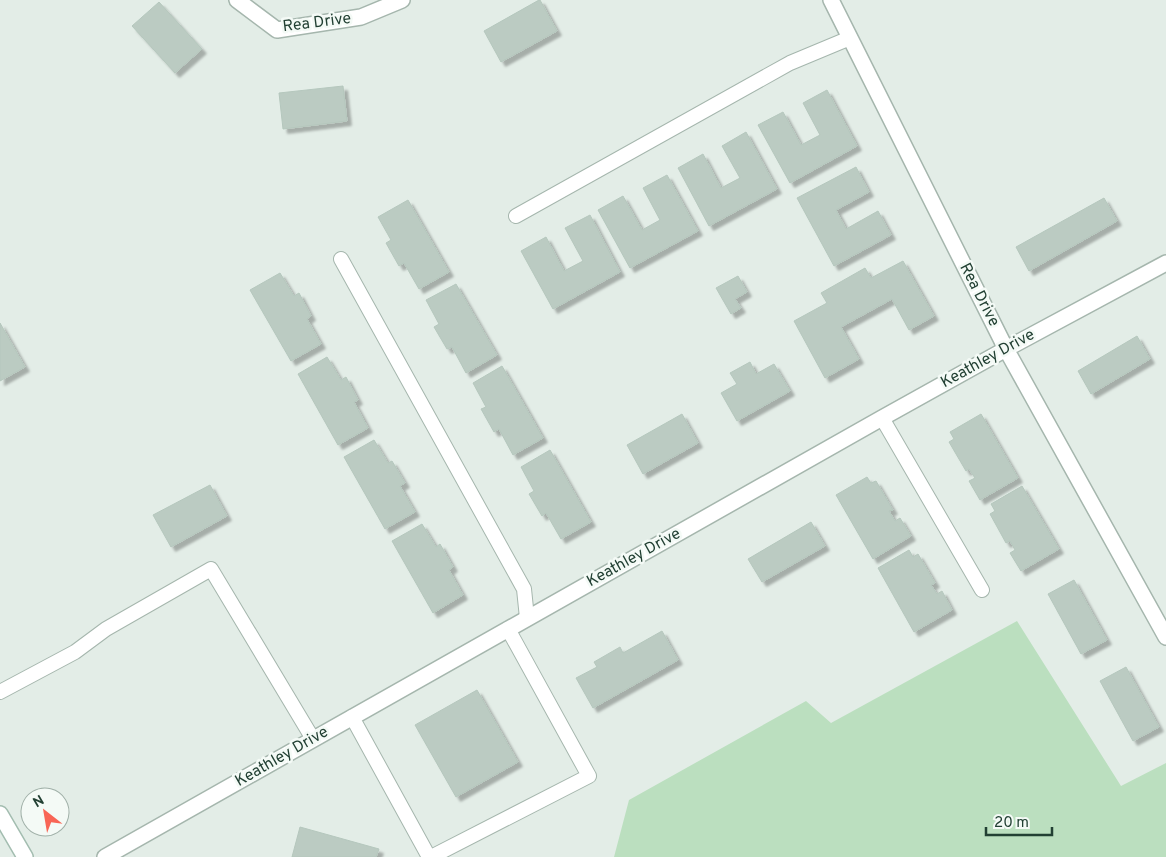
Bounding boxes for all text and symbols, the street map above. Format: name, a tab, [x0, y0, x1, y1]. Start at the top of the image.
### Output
street label: Rea Drive	[282, 9, 352, 37]
street label: Rea Drive	[954, 260, 1004, 330]
street label: Keathley Drive	[938, 325, 1038, 393]
street label: Keathley Drive	[584, 524, 684, 592]
street label: Keathley Drive	[232, 722, 332, 792]
north arrow	[20, 787, 70, 837]
text: N	[30, 792, 48, 812]
scale bar	[986, 804, 1052, 836]
text: 20 m	[994, 814, 1029, 833]

